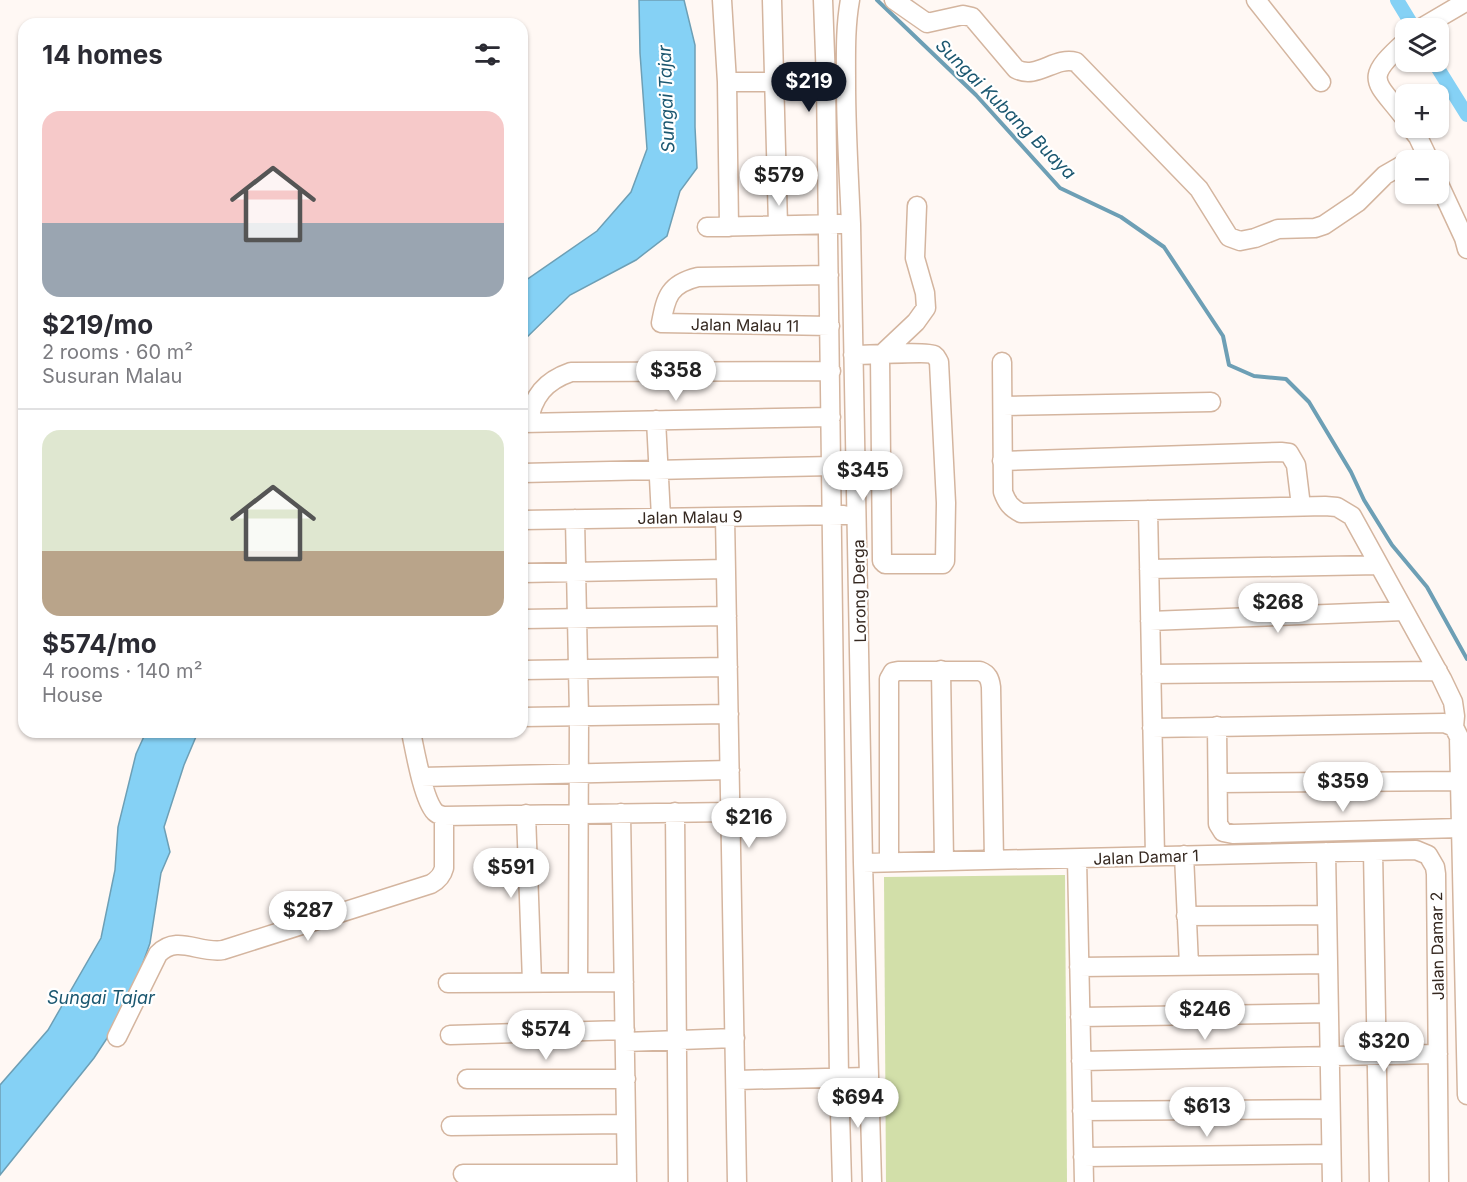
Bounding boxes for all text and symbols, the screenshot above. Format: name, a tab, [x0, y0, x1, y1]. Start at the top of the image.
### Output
map controls	[1395, 18, 1449, 204]
button: layers	[1395, 18, 1449, 72]
water label: Sungai Kubang Buaya	[932, 35, 1080, 183]
icon: filters	[471, 38, 504, 71]
text: 14 homes	[42, 39, 163, 70]
water label: Sungai Tajar	[654, 44, 678, 153]
pin: $219	[773, 62, 845, 113]
text: $219	[785, 69, 833, 93]
button: +	[1395, 84, 1449, 138]
icon: home	[219, 150, 327, 258]
button: −	[1395, 150, 1449, 204]
pin: $579	[743, 156, 815, 207]
text: $579	[754, 163, 804, 187]
text: $219/mo	[42, 309, 153, 340]
street label: Jalan Malau 11	[691, 314, 799, 336]
text: 2 rooms · 60 m²	[42, 340, 193, 364]
pin: $358	[640, 351, 712, 402]
text: $358	[650, 358, 702, 382]
text: Susuran Malau	[42, 364, 182, 388]
pin: $345	[827, 451, 899, 502]
text: $345	[837, 458, 889, 482]
icon: home	[219, 469, 327, 577]
street label: Jalan Malau 9	[637, 506, 743, 528]
street label: Lorong Derga	[848, 539, 870, 643]
pin: $268	[1242, 583, 1314, 634]
text: $268	[1252, 590, 1304, 614]
text: $574/mo	[42, 628, 157, 659]
text: 4 rooms · 140 m²	[42, 659, 202, 683]
text: House	[42, 683, 103, 707]
pin: $359	[1307, 762, 1379, 813]
text: $359	[1317, 769, 1369, 793]
pin: $216	[713, 798, 785, 849]
text: $216	[725, 805, 773, 829]
street label: Jalan Damar 1	[1093, 845, 1199, 869]
pin: $591	[475, 848, 547, 899]
text: $591	[487, 855, 535, 879]
pin: $287	[272, 891, 344, 942]
street label: Jalan Damar 2	[1426, 891, 1448, 1001]
text: $287	[283, 898, 333, 922]
water label: Sungai Tajar	[47, 987, 156, 1008]
pin: $246	[1169, 990, 1241, 1041]
text: $246	[1179, 997, 1231, 1021]
pin: $574	[510, 1010, 582, 1061]
text: $574	[521, 1017, 571, 1041]
pin: $320	[1348, 1022, 1420, 1073]
text: $320	[1358, 1029, 1410, 1053]
pin: $694	[822, 1078, 894, 1129]
text: $694	[832, 1085, 884, 1109]
pin: $613	[1171, 1087, 1243, 1138]
text: $613	[1183, 1094, 1231, 1118]

